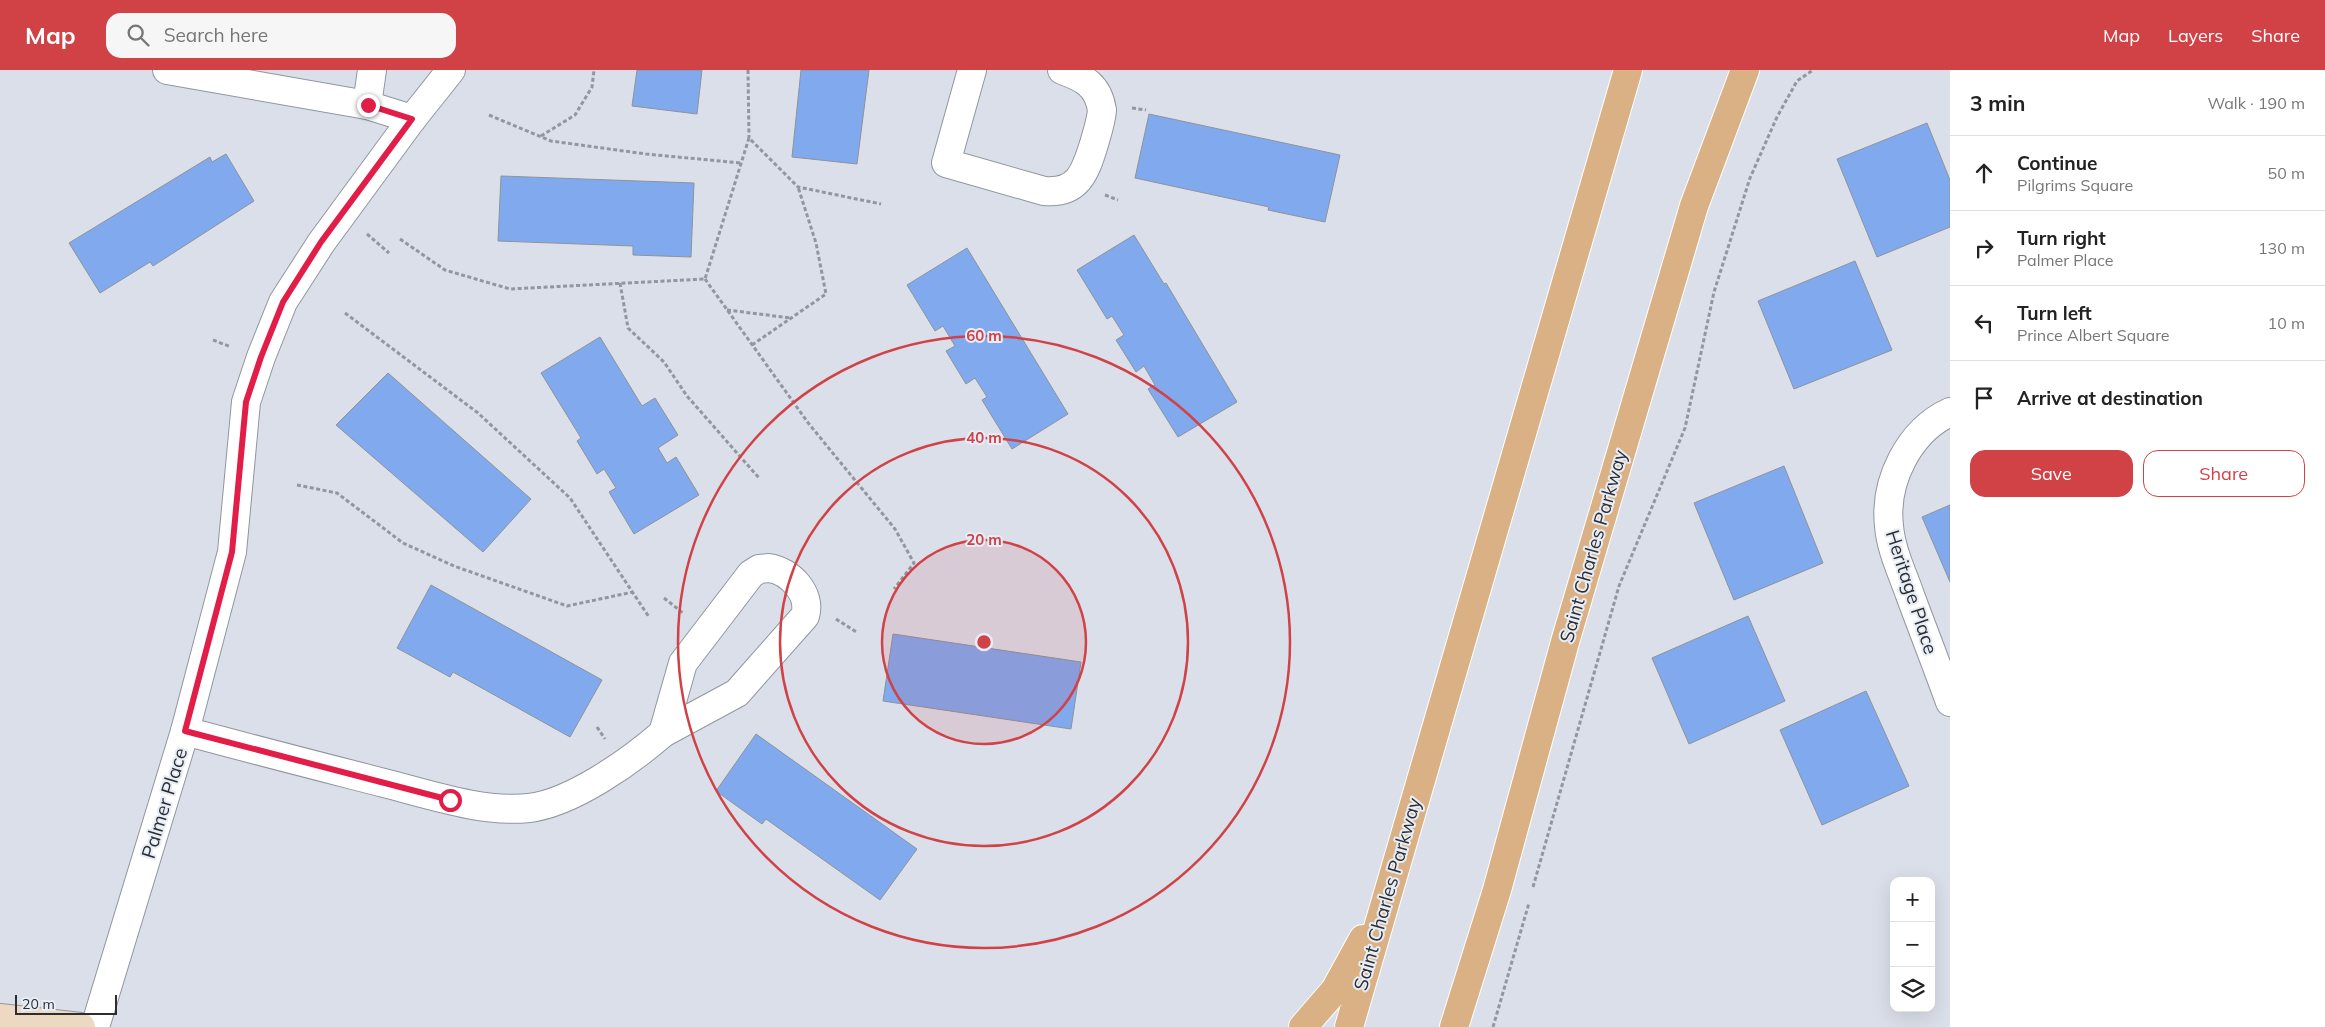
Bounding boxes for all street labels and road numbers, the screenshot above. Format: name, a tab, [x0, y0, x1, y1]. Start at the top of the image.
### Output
street label: Saint Charles Parkway	[1554, 447, 1632, 645]
street label: Heritage Place	[1881, 527, 1943, 657]
street label: Palmer Place	[136, 745, 192, 861]
street label: Saint Charles Parkway	[1348, 795, 1426, 993]

